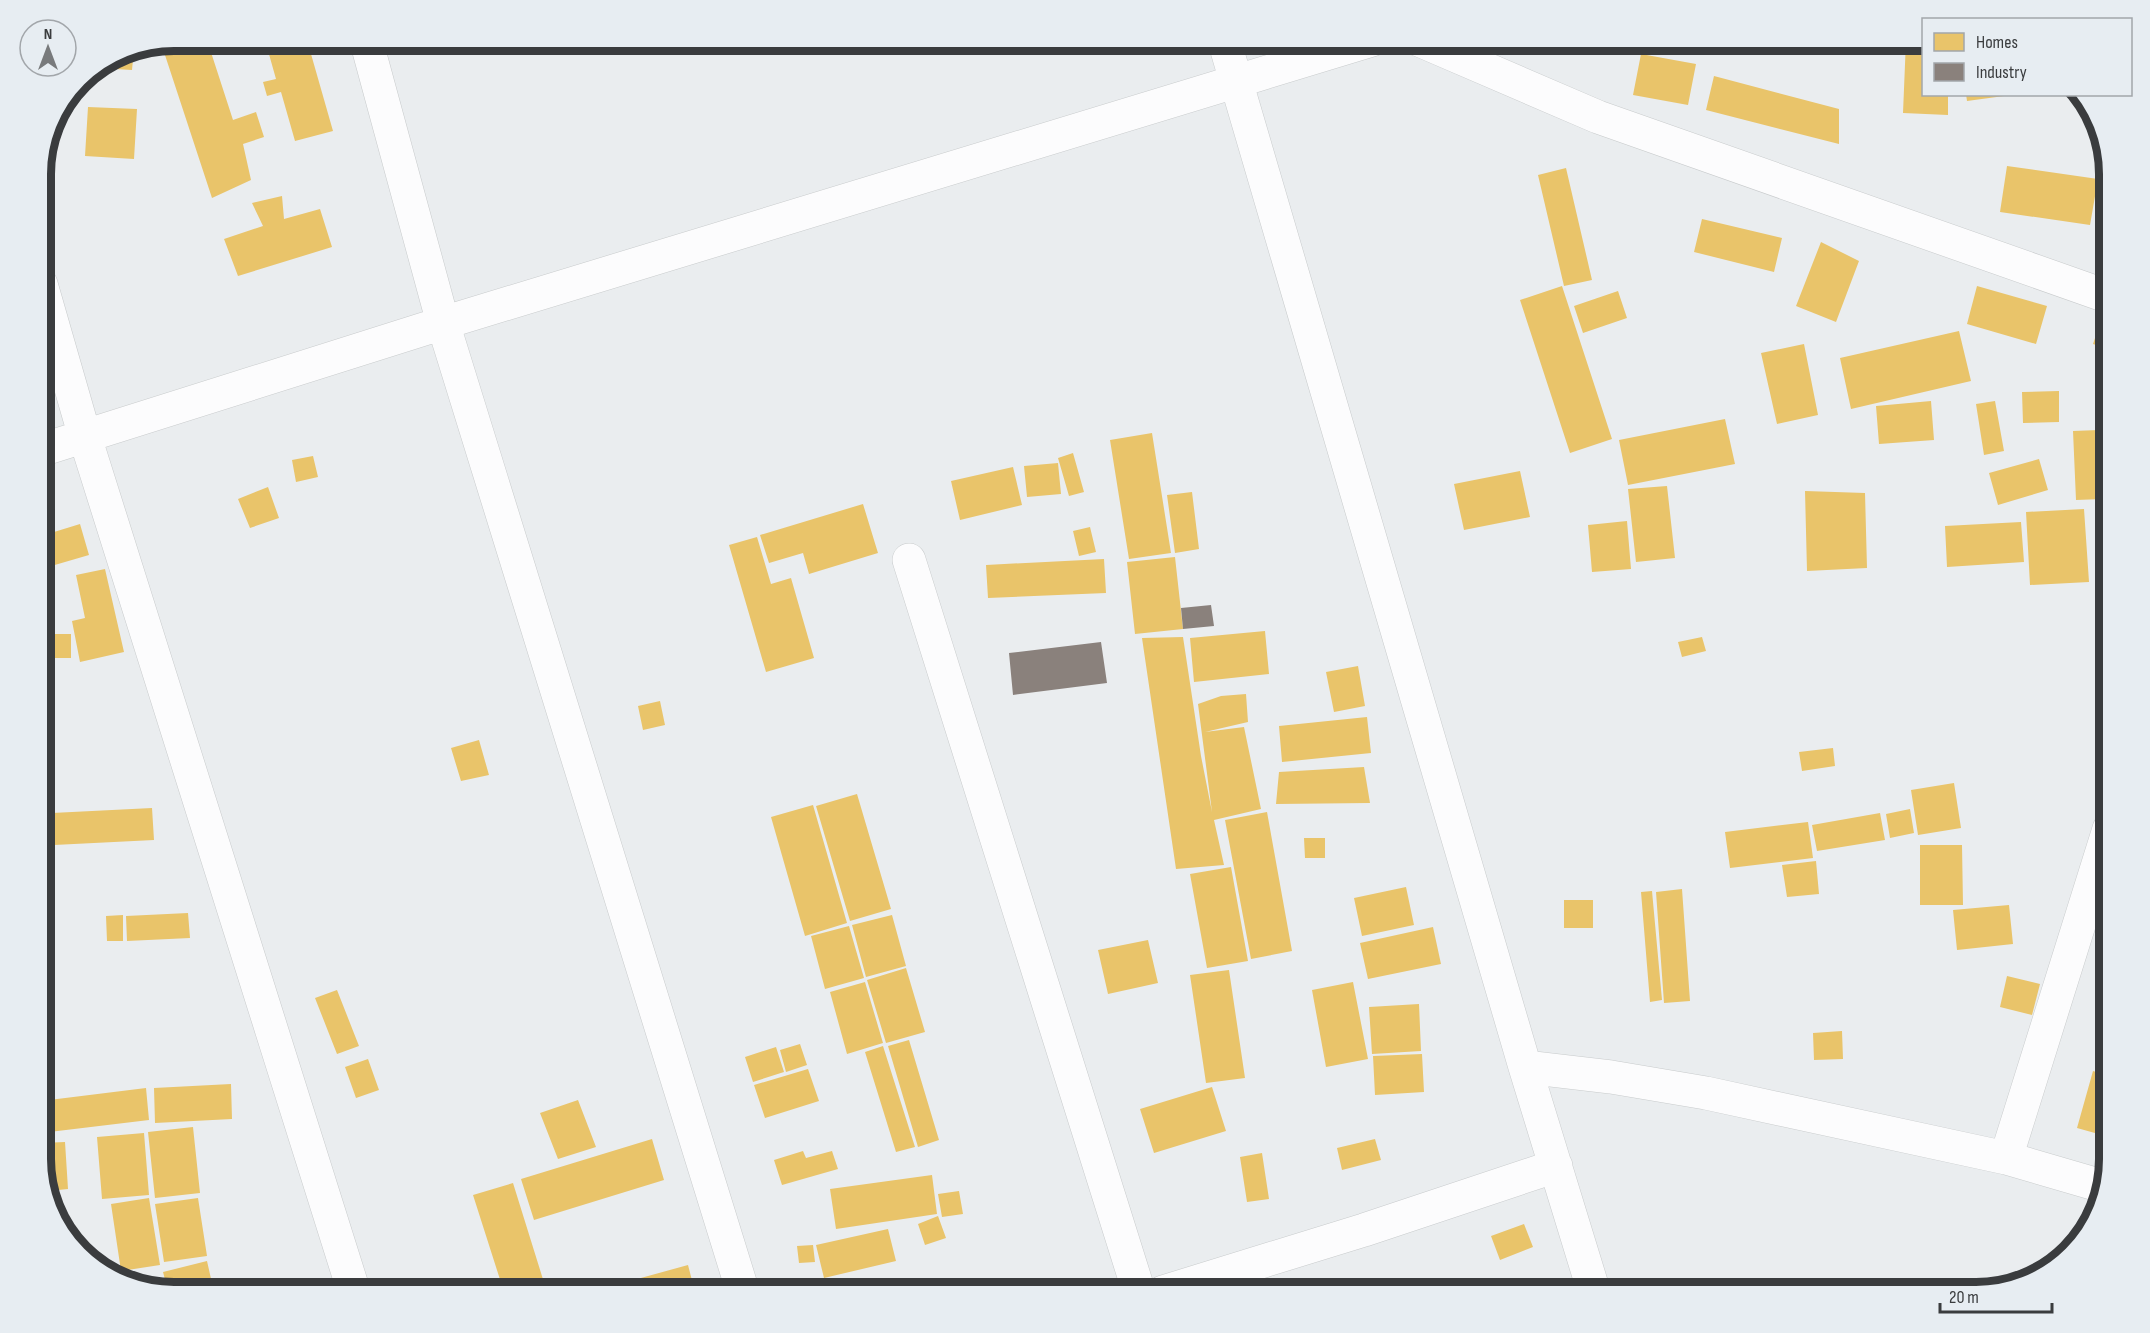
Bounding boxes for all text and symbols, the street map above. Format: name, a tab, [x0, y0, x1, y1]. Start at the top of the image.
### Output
north arrow	[18, 18, 78, 78]
legend	[1922, 18, 2132, 96]
text: N	[44, 25, 52, 44]
text: Homes	[1976, 32, 2018, 53]
text: Industry	[1976, 62, 2027, 83]
scale bar	[1940, 1276, 2052, 1314]
text: 20 m	[1949, 1287, 1979, 1308]

